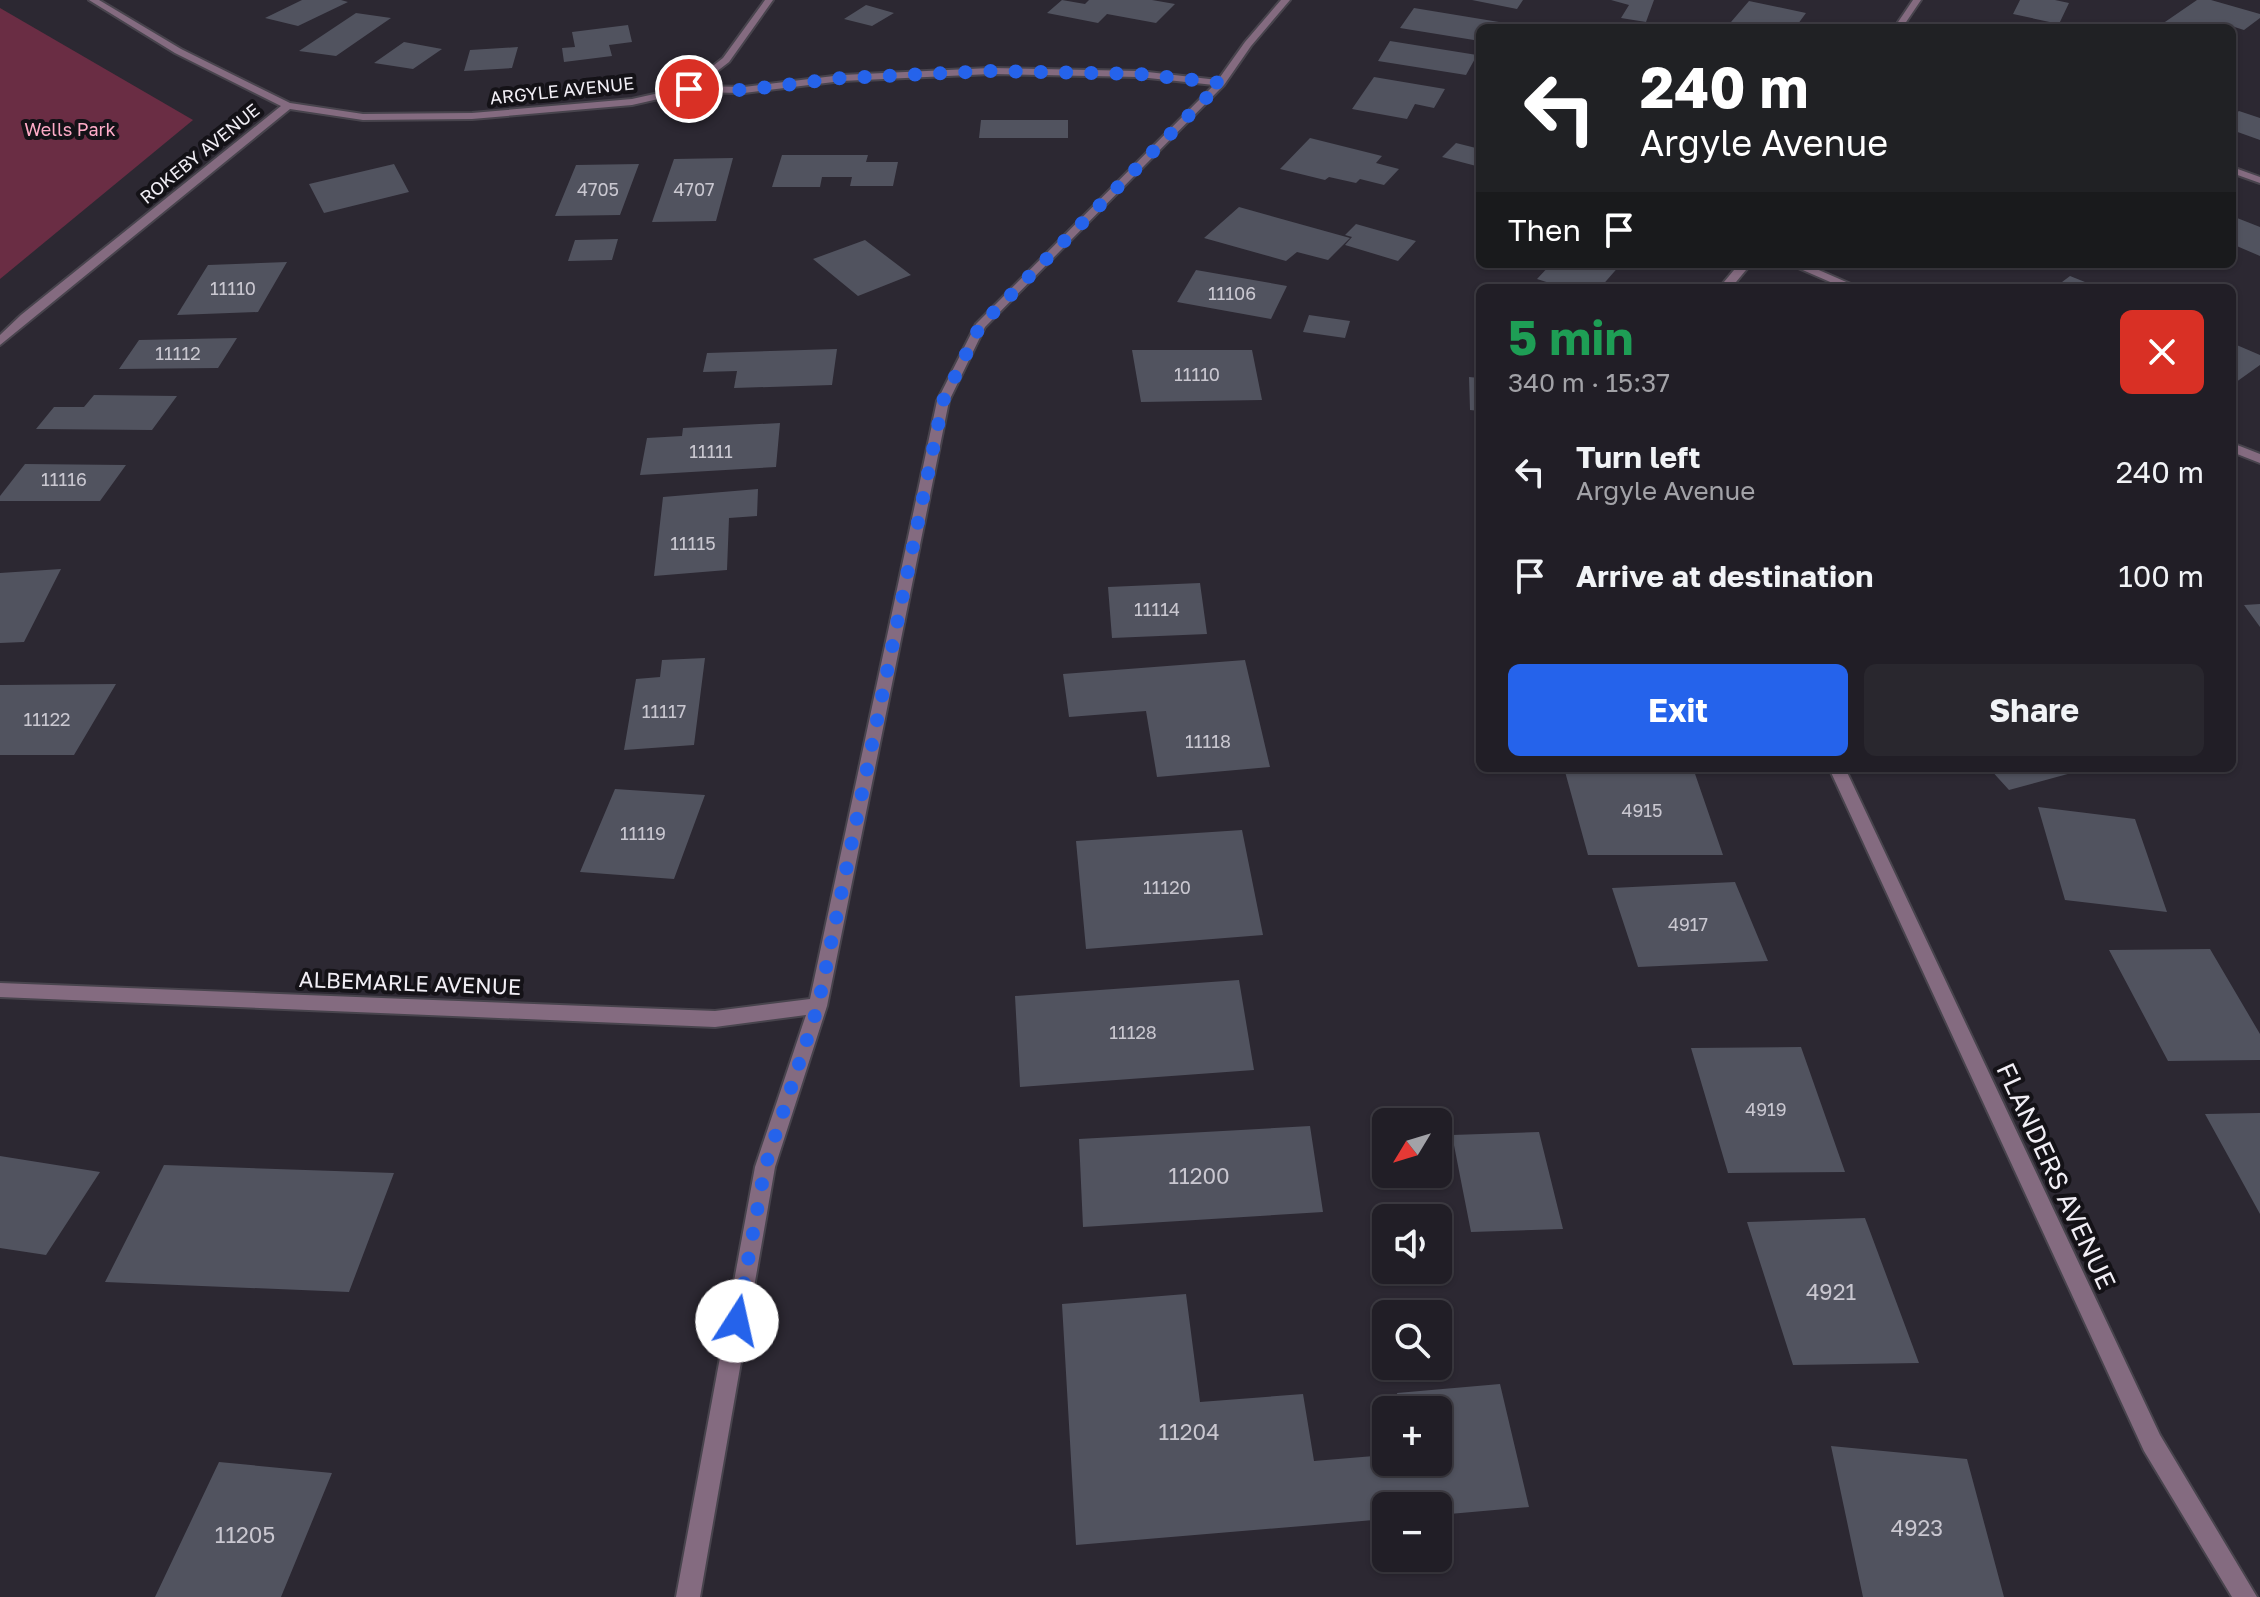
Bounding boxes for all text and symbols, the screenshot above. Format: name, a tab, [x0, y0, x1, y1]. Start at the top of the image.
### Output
text: 240 m	[1640, 53, 1809, 120]
pin	[655, 55, 723, 123]
icon: left	[1508, 56, 1612, 160]
icon: arrive	[667, 67, 711, 111]
street label: ARGYLE AVENUE	[489, 71, 635, 109]
street label: ROKEBY AVENUE	[135, 98, 264, 208]
park label: Wells Park	[24, 118, 116, 140]
text: Argyle Avenue	[1640, 121, 1888, 164]
house number: 4705	[577, 178, 619, 200]
house number: 4707	[673, 178, 715, 200]
icon: arrive	[1597, 208, 1641, 252]
text: Then	[1508, 212, 1581, 248]
house number: 11110	[210, 277, 256, 299]
house number: 11106	[1208, 282, 1256, 304]
text: 5 min	[1508, 308, 1633, 366]
button: close	[2120, 310, 2204, 394]
house number: 11112	[155, 342, 201, 364]
house number: 11110	[1174, 363, 1220, 385]
text: 340 m · 15:37	[1508, 367, 1670, 398]
text: Turn left	[1576, 439, 1701, 475]
house number: 11111	[689, 440, 733, 462]
icon: left	[1508, 450, 1552, 494]
text: 240 m	[2116, 454, 2204, 490]
house number: 11116	[41, 468, 87, 490]
text: Argyle Avenue	[1576, 475, 1755, 506]
house number: 11115	[670, 532, 716, 554]
icon: arrive	[1508, 554, 1552, 598]
text: Arrive at destination	[1576, 558, 1873, 594]
text: 100 m	[2118, 558, 2204, 594]
house number: 11114	[1134, 598, 1180, 620]
button: Exit	[1508, 664, 1848, 756]
button: Share	[1864, 664, 2204, 756]
house number: 11117	[642, 700, 686, 722]
house number: 11122	[23, 708, 71, 730]
house number: 11118	[1185, 730, 1231, 752]
house number: 4915	[1621, 799, 1663, 821]
house number: 11119	[620, 822, 666, 844]
house number: 11120	[1143, 876, 1191, 898]
house number: 4917	[1668, 913, 1708, 935]
street label: ALBEMARLE AVENUE	[298, 965, 522, 1000]
house number: 11128	[1109, 1021, 1157, 1043]
street label: FLANDERS AVENUE	[1990, 1058, 2123, 1294]
house number: 4919	[1745, 1098, 1787, 1120]
north arrow	[1372, 1108, 1452, 1188]
map controls	[1372, 1108, 1452, 1572]
house number: 11200	[1168, 1162, 1230, 1189]
button: sound	[1372, 1204, 1452, 1284]
house number: 4921	[1806, 1278, 1856, 1305]
position arrow	[695, 1279, 779, 1363]
button: search	[1372, 1300, 1452, 1380]
button: +	[1372, 1396, 1452, 1476]
house number: 11204	[1158, 1418, 1220, 1445]
button: −	[1372, 1492, 1452, 1572]
house number: 4923	[1891, 1514, 1943, 1541]
house number: 11205	[215, 1521, 275, 1548]

